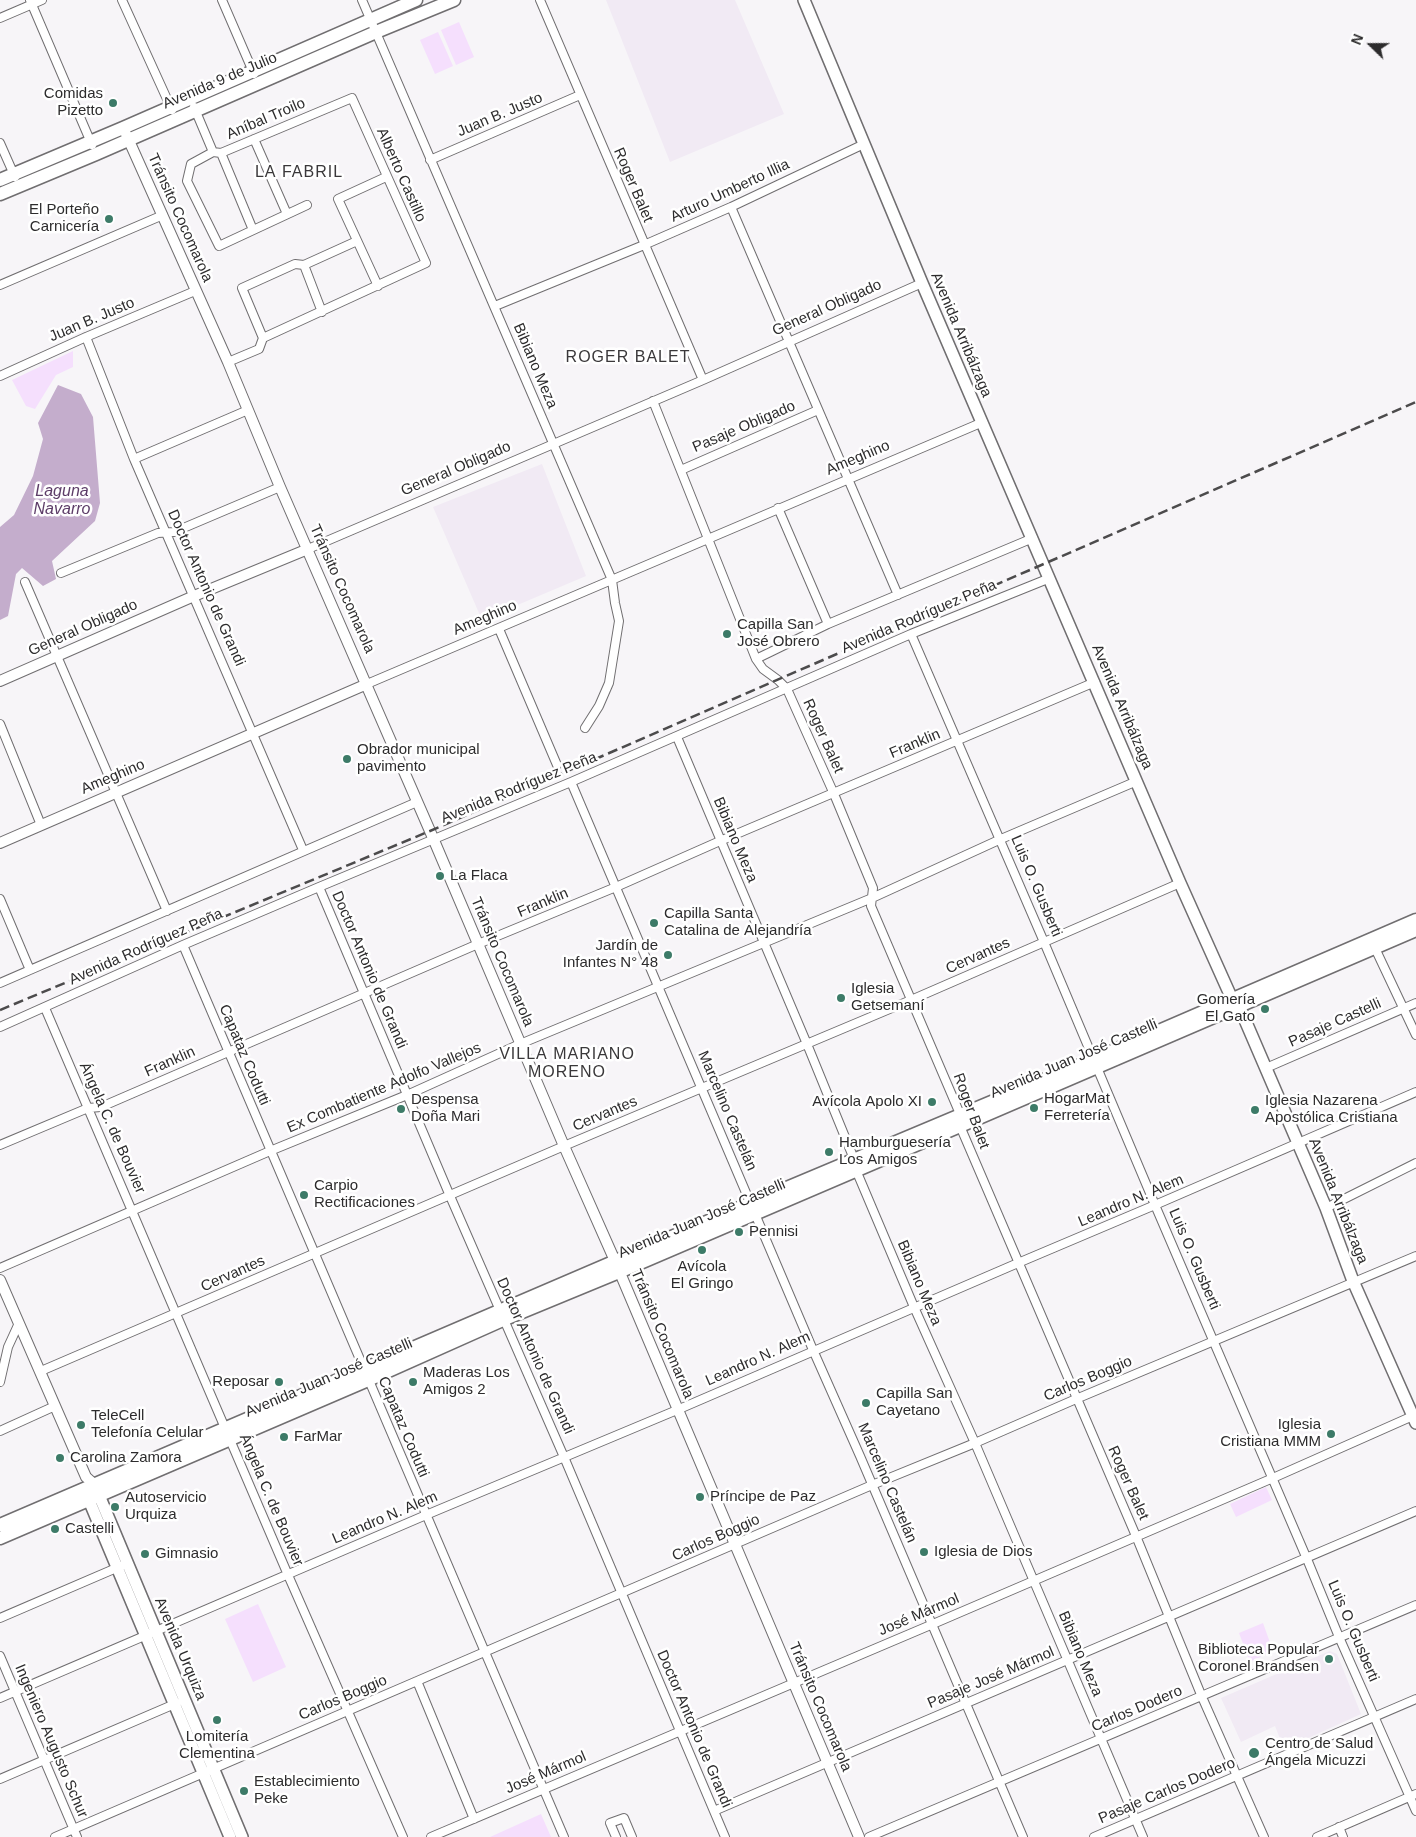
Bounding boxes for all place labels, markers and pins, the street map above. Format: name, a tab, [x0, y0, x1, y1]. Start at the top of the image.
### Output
place label: Comidas Pizetto	[44, 85, 103, 120]
marker: Comidas Pizetto	[107, 97, 119, 109]
place label: El Porteño Carnicería	[29, 201, 99, 236]
marker: El Porteño Carnicería	[103, 213, 115, 225]
place label: Capilla San José Obrero	[737, 616, 820, 651]
marker: Capilla San José Obrero	[721, 628, 733, 640]
place label: Obrador municipal pavimento	[357, 741, 480, 776]
marker: Obrador municipal pavimento	[341, 753, 353, 765]
place label: La Flaca	[450, 867, 508, 885]
marker: La Flaca	[434, 870, 446, 882]
place label: Capilla Santa Catalina de Alejandría	[664, 905, 812, 940]
marker: Capilla Santa Catalina de Alejandría	[648, 917, 660, 929]
place label: Jardín de Infantes N° 48	[563, 937, 658, 972]
marker: Jardín de Infantes N° 48	[662, 949, 674, 961]
place label: Iglesia Getsemaní	[851, 980, 924, 1015]
place label: Gomería El Gato	[1197, 991, 1255, 1026]
marker: Iglesia Getsemaní	[835, 992, 847, 1004]
marker: Gomería El Gato	[1259, 1003, 1271, 1015]
place label: HogarMat Ferretería	[1044, 1090, 1110, 1125]
place label: Despensa Doña Mari	[411, 1091, 480, 1126]
place label: Iglesia Nazarena Apostólica Cristiana	[1265, 1092, 1398, 1127]
place label: Avícola Apolo XI	[812, 1093, 922, 1111]
marker: Avícola Apolo XI	[926, 1096, 938, 1108]
marker: HogarMat Ferretería	[1028, 1102, 1040, 1114]
marker: Despensa Doña Mari	[395, 1103, 407, 1115]
marker: Iglesia Nazarena Apostólica Cristiana	[1249, 1104, 1261, 1116]
place label: Hamburguesería Los Amigos	[839, 1134, 951, 1169]
marker: Hamburguesería Los Amigos	[823, 1146, 835, 1158]
place label: Carpio Rectificaciones	[314, 1177, 415, 1212]
marker: Carpio Rectificaciones	[298, 1189, 310, 1201]
place label: Pennisi	[749, 1223, 798, 1241]
marker: Pennisi	[733, 1226, 745, 1238]
marker: Avícola El Gringo	[696, 1244, 708, 1256]
place label: Avícola El Gringo	[671, 1258, 733, 1293]
place label: Maderas Los Amigos 2	[423, 1364, 510, 1399]
place label: Reposar	[212, 1373, 269, 1391]
marker: Reposar	[273, 1376, 285, 1388]
marker: Maderas Los Amigos 2	[407, 1376, 419, 1388]
place label: Capilla San Cayetano	[876, 1385, 953, 1420]
marker: Capilla San Cayetano	[860, 1397, 872, 1409]
place label: TeleCell Telefonía Celular	[91, 1407, 204, 1442]
place label: Iglesia Cristiana MMM	[1220, 1416, 1321, 1451]
marker: TeleCell Telefonía Celular	[75, 1419, 87, 1431]
place label: FarMar	[294, 1428, 342, 1446]
marker: Iglesia Cristiana MMM	[1325, 1428, 1337, 1440]
marker: FarMar	[278, 1431, 290, 1443]
place label: Carolina Zamora	[70, 1449, 182, 1467]
marker: Carolina Zamora	[54, 1452, 66, 1464]
place label: Príncipe de Paz	[710, 1488, 816, 1506]
place label: Autoservicio Urquiza	[125, 1489, 207, 1524]
marker: Príncipe de Paz	[694, 1491, 706, 1503]
marker: Autoservicio Urquiza	[109, 1501, 121, 1513]
place label: Castelli	[65, 1520, 114, 1538]
marker: Castelli	[49, 1523, 61, 1535]
place label: Iglesia de Dios	[934, 1543, 1032, 1561]
place label: Gimnasio	[155, 1545, 218, 1563]
marker: Iglesia de Dios	[918, 1546, 930, 1558]
marker: Gimnasio	[139, 1548, 151, 1560]
place label: Biblioteca Popular Coronel Brandsen	[1198, 1641, 1319, 1676]
marker: Biblioteca Popular Coronel Brandsen	[1323, 1653, 1335, 1665]
marker: Lomitería Clementina	[211, 1714, 223, 1726]
place label: Lomitería Clementina	[179, 1728, 255, 1763]
place label: Centro de Salud Ángela Micuzzi	[1265, 1735, 1373, 1770]
marker: Centro de Salud Ángela Micuzzi	[1247, 1746, 1261, 1760]
place label: Establecimiento Peke	[254, 1773, 360, 1808]
marker: Establecimiento Peke	[238, 1785, 250, 1797]

